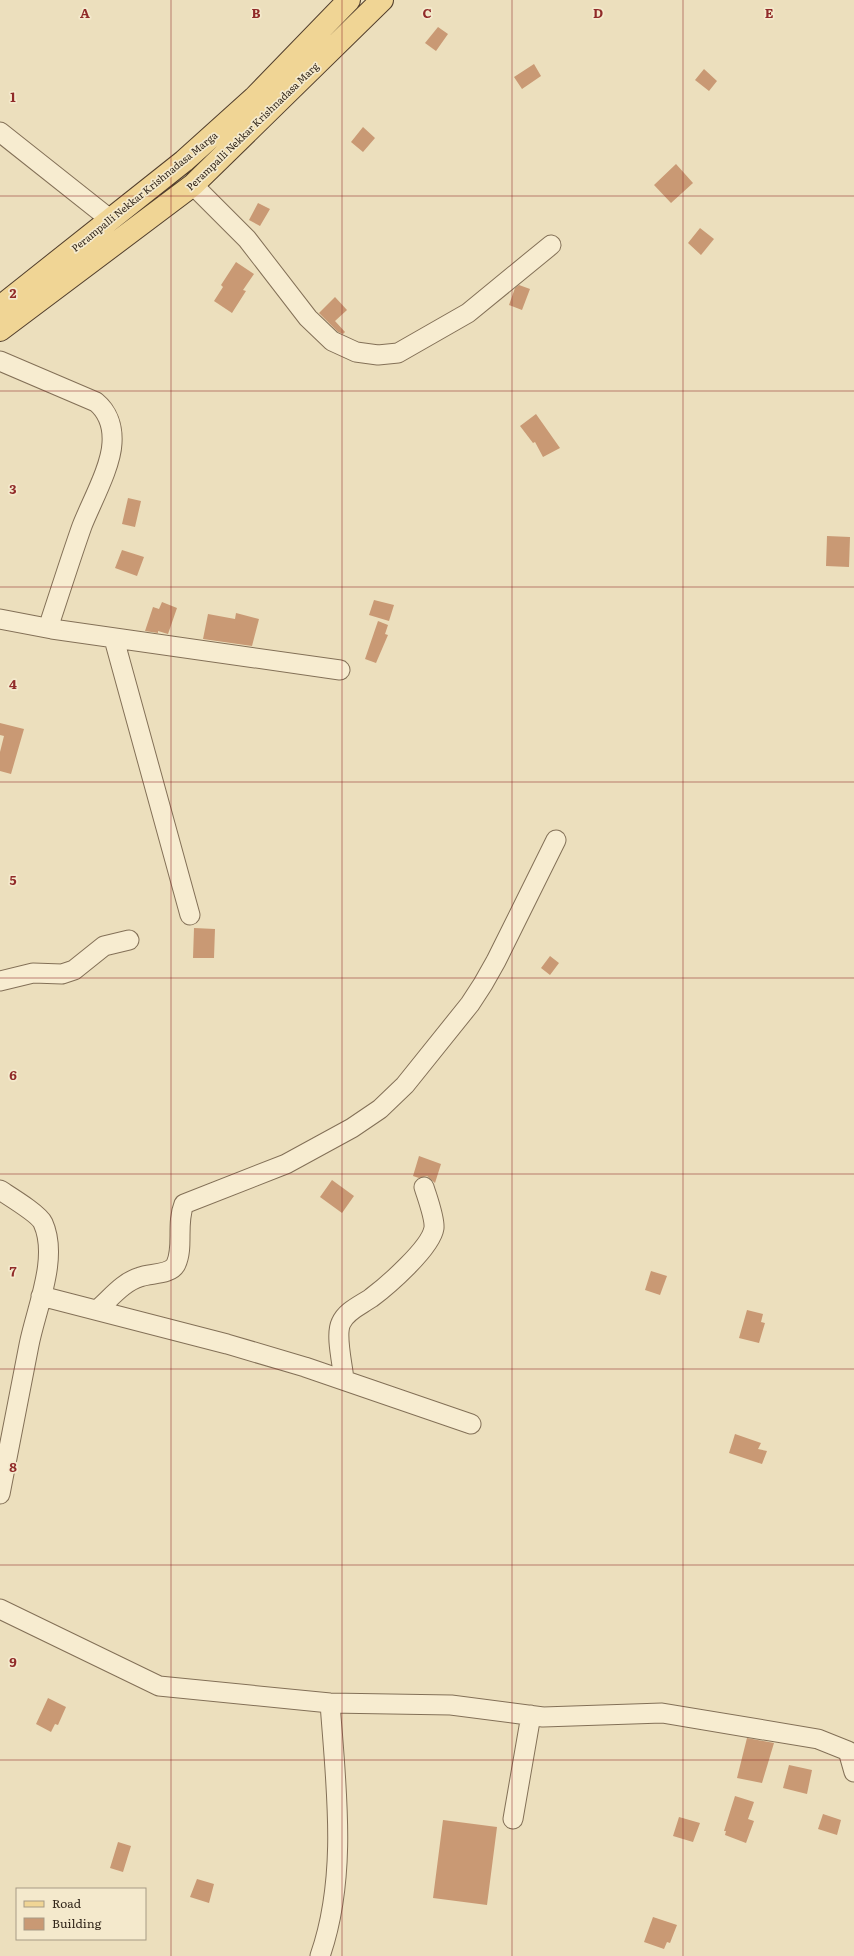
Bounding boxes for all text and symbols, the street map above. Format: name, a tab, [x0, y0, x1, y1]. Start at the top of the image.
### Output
text: A	[80, 3, 90, 22]
text: B	[252, 3, 261, 22]
text: C	[422, 3, 432, 22]
text: D	[593, 3, 603, 22]
text: E	[765, 3, 774, 22]
street label: Perampalli Nekkar Krishnadasa Marg	[182, 58, 322, 193]
text: 1	[10, 87, 16, 106]
street label: Perampalli Nekkar Krishnadasa Marga	[68, 127, 221, 255]
text: 2	[10, 283, 17, 302]
text: 3	[9, 479, 17, 498]
text: 4	[9, 674, 17, 693]
text: 5	[9, 870, 17, 889]
text: 6	[9, 1065, 17, 1084]
text: 7	[9, 1261, 17, 1280]
text: 8	[9, 1457, 17, 1476]
text: 9	[9, 1652, 17, 1671]
legend	[16, 1888, 146, 1940]
text: Road	[52, 1894, 82, 1912]
text: Building	[52, 1914, 102, 1932]

